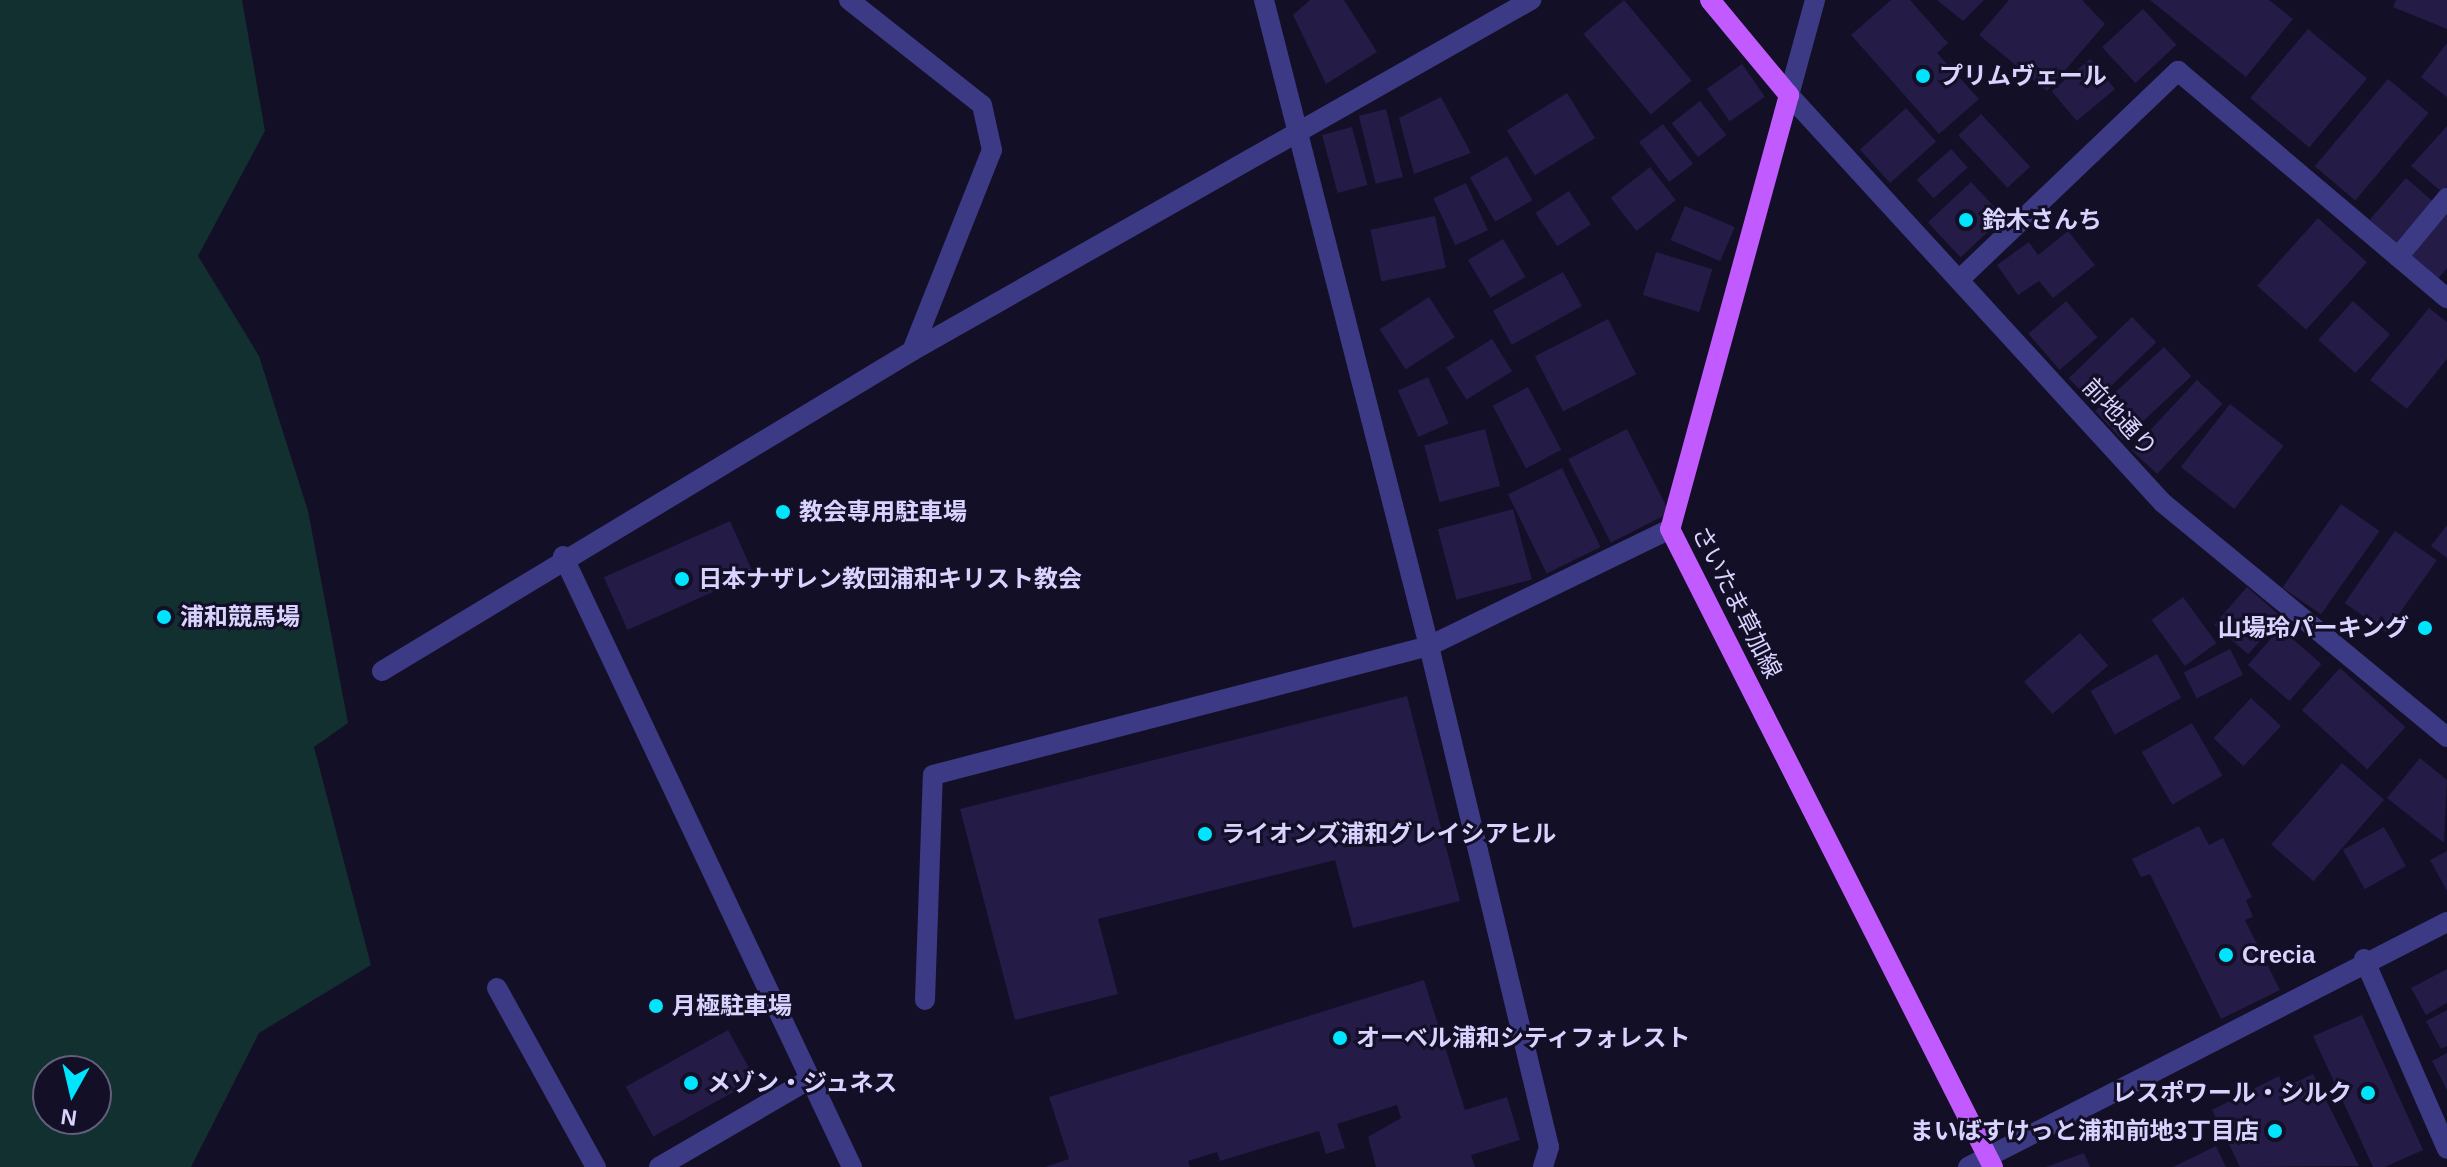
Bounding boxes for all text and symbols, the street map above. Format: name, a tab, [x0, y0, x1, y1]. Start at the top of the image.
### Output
place label: プリムヴェール	[1939, 62, 2107, 90]
marker: プリムヴェール	[1914, 67, 1932, 85]
place label: 鈴木さんち	[1982, 206, 2102, 234]
marker: 鈴木さんち	[1957, 211, 1975, 229]
street label: 前地通り	[2077, 372, 2163, 462]
place label: 教会専用駐車場	[799, 498, 967, 526]
marker: 教会専用駐車場	[774, 503, 792, 521]
street label: さいたま草加線	[1686, 521, 1788, 683]
place label: 日本ナザレン教団浦和キリスト教会	[698, 565, 1082, 593]
marker: 日本ナザレン教団浦和キリスト教会	[673, 570, 691, 588]
place label: 浦和競馬場	[180, 603, 300, 631]
marker: 浦和競馬場	[155, 608, 173, 626]
place label: 山場玲パーキング	[2217, 614, 2409, 642]
marker: 山場玲パーキング	[2416, 619, 2434, 637]
place label: ライオンズ浦和グレイシアヒル	[1221, 820, 1557, 848]
marker: ライオンズ浦和グレイシアヒル	[1196, 825, 1214, 843]
place label: Crecia	[2242, 941, 2315, 969]
marker: Crecia	[2217, 946, 2235, 964]
place label: 月極駐車場	[672, 992, 792, 1020]
marker: 月極駐車場	[647, 997, 665, 1015]
place label: オーベル浦和シティフォレスト	[1356, 1024, 1692, 1052]
marker: オーベル浦和シティフォレスト	[1331, 1029, 1349, 1047]
north arrow	[32, 1055, 112, 1135]
place label: メゾン・ジュネス	[707, 1069, 899, 1097]
marker: メゾン・ジュネス	[682, 1074, 700, 1092]
place label: レスポワール・シルク	[2112, 1079, 2352, 1107]
marker: レスポワール・シルク	[2359, 1084, 2377, 1102]
text: N	[59, 1104, 78, 1131]
place label: まいばすけっと浦和前地3丁目店	[1910, 1117, 2259, 1145]
marker: まいばすけっと浦和前地3丁目店	[2266, 1122, 2284, 1140]

